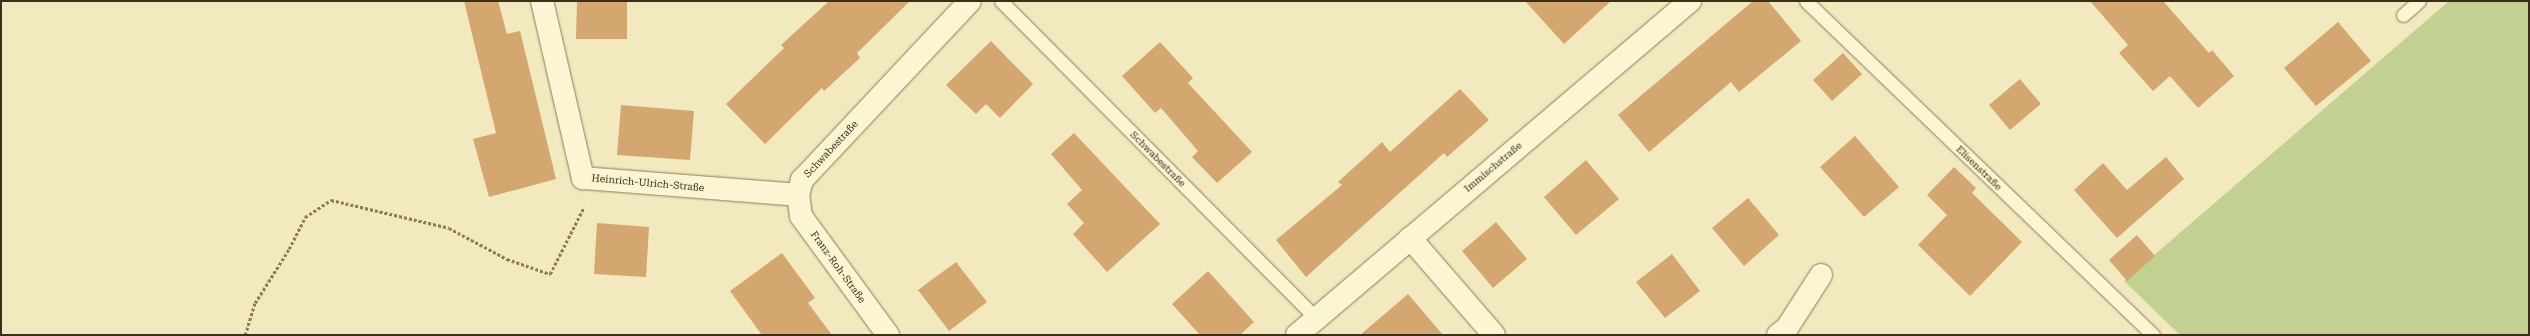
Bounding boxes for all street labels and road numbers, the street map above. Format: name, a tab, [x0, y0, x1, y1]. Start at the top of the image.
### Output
street label: Schwabestraße	[802, 118, 860, 180]
street label: Schwabestraße	[1128, 129, 1188, 189]
street label: Immischstraße	[1462, 139, 1524, 195]
street label: Elisenstraße	[1954, 143, 2004, 193]
street label: Heinrich-Ulrich-Straße	[591, 172, 705, 194]
street label: Franz-Roh-Straße	[808, 229, 868, 305]

